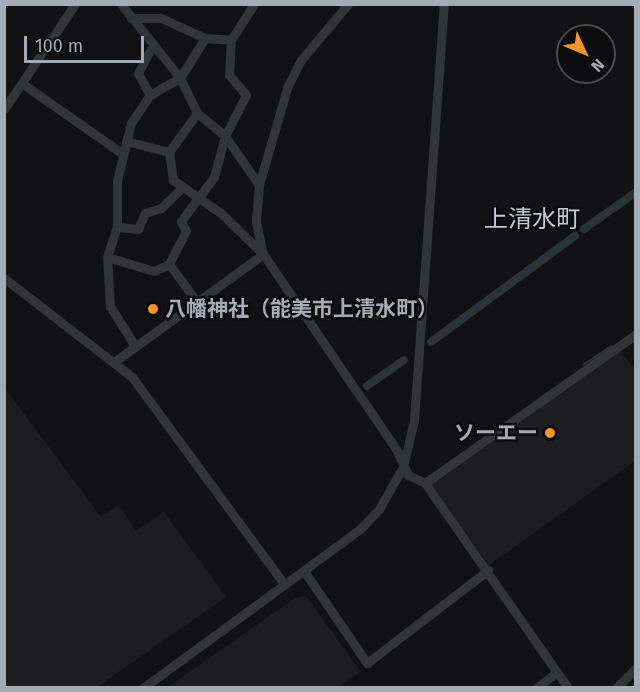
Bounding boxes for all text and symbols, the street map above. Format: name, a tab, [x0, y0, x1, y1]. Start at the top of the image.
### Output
scale bar	[27, 24, 147, 62]
north arrow	[556, 24, 616, 84]
text: 100 m	[35, 35, 83, 57]
text: N	[587, 55, 608, 76]
district label: 上清水町	[484, 206, 580, 234]
place label: 八幡神社（能美市上清水町）	[165, 296, 438, 322]
marker: 八幡神社（能美市上清水町）	[146, 302, 160, 316]
place label: ソーエー	[454, 420, 538, 446]
marker: ソーエー	[543, 426, 557, 440]

